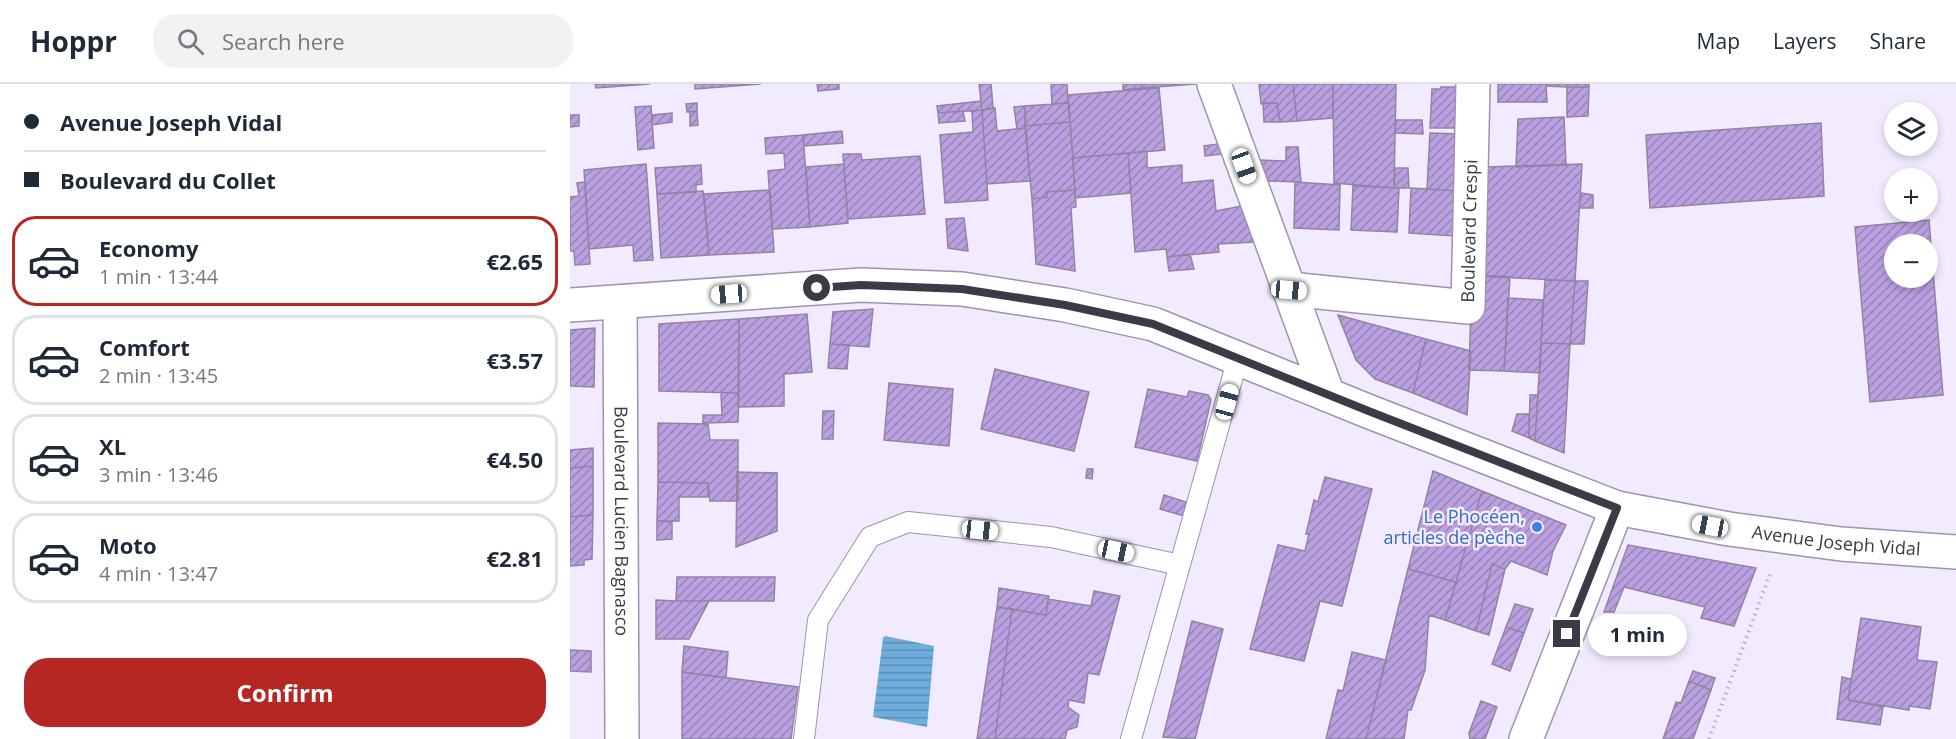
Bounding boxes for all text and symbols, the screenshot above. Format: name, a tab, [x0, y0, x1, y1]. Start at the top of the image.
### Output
search box	[153, 14, 573, 68]
text: Hoppr	[30, 22, 117, 60]
icon: search	[174, 25, 207, 58]
text: Search here	[222, 26, 345, 56]
text: Map	[1697, 27, 1740, 55]
text: Layers	[1773, 27, 1837, 55]
text: Share	[1870, 27, 1926, 55]
map controls	[1884, 102, 1938, 288]
button: layers	[1884, 102, 1938, 156]
text: Avenue Joseph Vidal	[60, 107, 282, 137]
car	[1229, 146, 1259, 186]
street label: Boulevard Crespi	[1455, 159, 1482, 303]
text: Boulevard du Collet	[60, 165, 276, 195]
button: +	[1884, 168, 1938, 222]
text: Economy	[99, 233, 198, 263]
icon: car	[27, 234, 81, 288]
button: −	[1884, 234, 1938, 288]
text: €2.65	[486, 246, 543, 276]
text: 1 min · 13:44	[99, 263, 218, 290]
route start	[803, 274, 830, 301]
car	[1270, 279, 1308, 301]
car	[710, 284, 748, 304]
text: Comfort	[99, 332, 190, 362]
icon: car	[27, 333, 81, 387]
text: €3.57	[486, 345, 543, 375]
text: 2 min · 13:45	[99, 362, 218, 389]
car	[1214, 382, 1240, 422]
street label: Boulevard Lucien Bagnasco	[609, 406, 635, 636]
text: XL	[99, 431, 126, 461]
icon: car	[27, 432, 81, 486]
text: €4.50	[486, 444, 543, 474]
text: 3 min · 13:46	[99, 461, 218, 488]
place label: Le Phocéen, articles de pèche	[1383, 504, 1525, 549]
car	[1691, 514, 1729, 538]
car	[961, 519, 999, 541]
street label: Avenue Joseph Vidal	[1751, 519, 1921, 560]
marker: Le Phocéen, articles de pèche	[1530, 520, 1544, 534]
text: Moto	[99, 530, 157, 560]
icon: car	[27, 531, 81, 585]
car	[1097, 538, 1135, 564]
text: €2.81	[486, 543, 543, 573]
text: 4 min · 13:47	[99, 560, 218, 587]
callout: 1 min	[1588, 613, 1687, 655]
route end	[1553, 620, 1580, 647]
text: 1 min	[1610, 621, 1665, 648]
button: Confirm	[24, 658, 546, 727]

